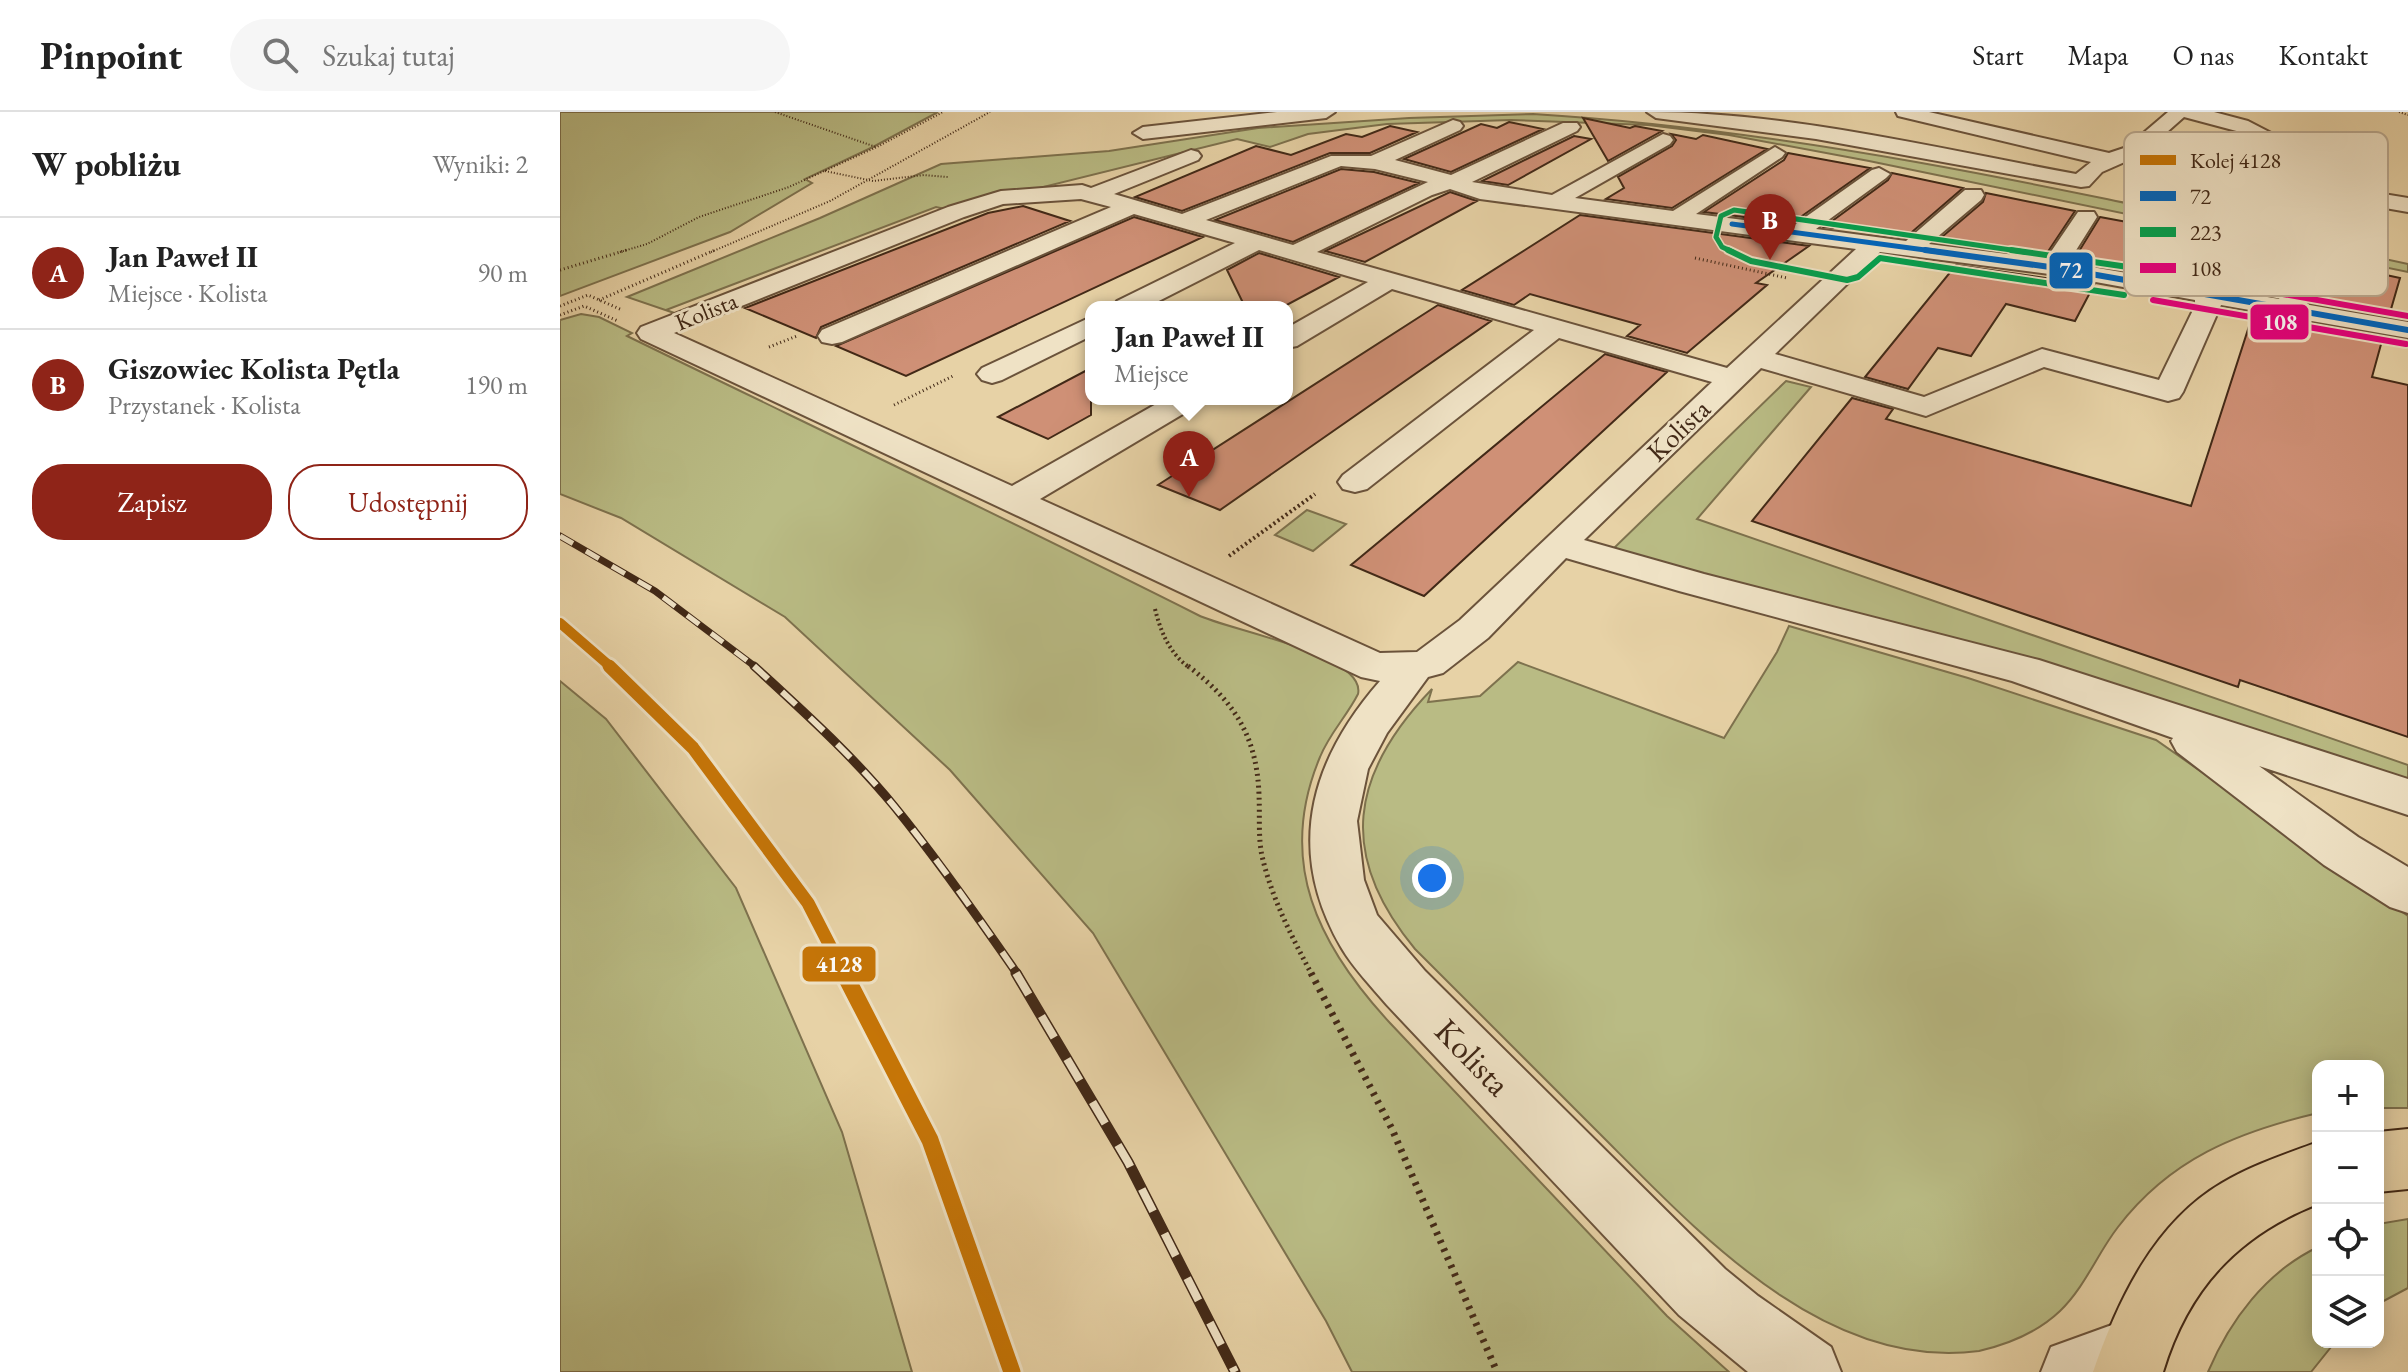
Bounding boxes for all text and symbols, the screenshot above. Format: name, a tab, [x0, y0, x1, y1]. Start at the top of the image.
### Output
search box	[230, 19, 790, 91]
text: Pinpoint	[40, 31, 182, 80]
icon: search	[258, 33, 302, 77]
text: Szukaj tutaj	[322, 36, 455, 75]
text: Start	[1972, 37, 2023, 73]
text: Mapa	[2067, 37, 2128, 73]
text: O nas	[2172, 37, 2234, 73]
text: Kontakt	[2278, 37, 2368, 73]
legend	[2124, 132, 2388, 296]
text: W pobliżu	[32, 142, 181, 186]
text: Kolej 4128	[2190, 146, 2281, 175]
text: Wyniki: 2	[433, 147, 528, 181]
text: 72	[2190, 182, 2212, 211]
pin: B	[1744, 194, 1796, 260]
text: 223	[2190, 218, 2222, 247]
text: Jan Paweł II	[108, 237, 258, 276]
line badge: 72	[2048, 251, 2094, 290]
text: 108	[2190, 254, 2222, 283]
text: A	[49, 256, 67, 290]
text: 90 m	[478, 256, 528, 290]
text: 72	[2059, 256, 2083, 285]
text: Miejsce · Kolista	[108, 276, 268, 310]
street label: Kolista	[670, 284, 742, 337]
popup	[1085, 301, 1293, 405]
line badge: 108	[2249, 303, 2310, 341]
text: 108	[2263, 308, 2297, 337]
text: Jan Paweł II	[1114, 317, 1264, 356]
text: Giszowiec Kolista Pętla	[108, 349, 400, 388]
text: Miejsce	[1114, 356, 1188, 390]
text: B	[50, 368, 66, 402]
text: 190 m	[465, 368, 528, 402]
text: Przystanek · Kolista	[108, 388, 301, 422]
street label: Kolista	[1638, 390, 1718, 469]
pin: A	[1163, 431, 1215, 497]
button: Zapisz	[32, 464, 272, 540]
button: Udostępnij	[288, 464, 528, 540]
your location	[1412, 858, 1452, 898]
line badge: 4128	[801, 945, 877, 983]
text: 4128	[816, 950, 862, 979]
street label: Kolista	[1425, 1009, 1521, 1105]
map controls	[2312, 1060, 2384, 1348]
button: +	[2312, 1060, 2384, 1132]
button: −	[2312, 1132, 2384, 1204]
button: locate	[2312, 1204, 2384, 1276]
button: layers	[2312, 1276, 2384, 1348]

